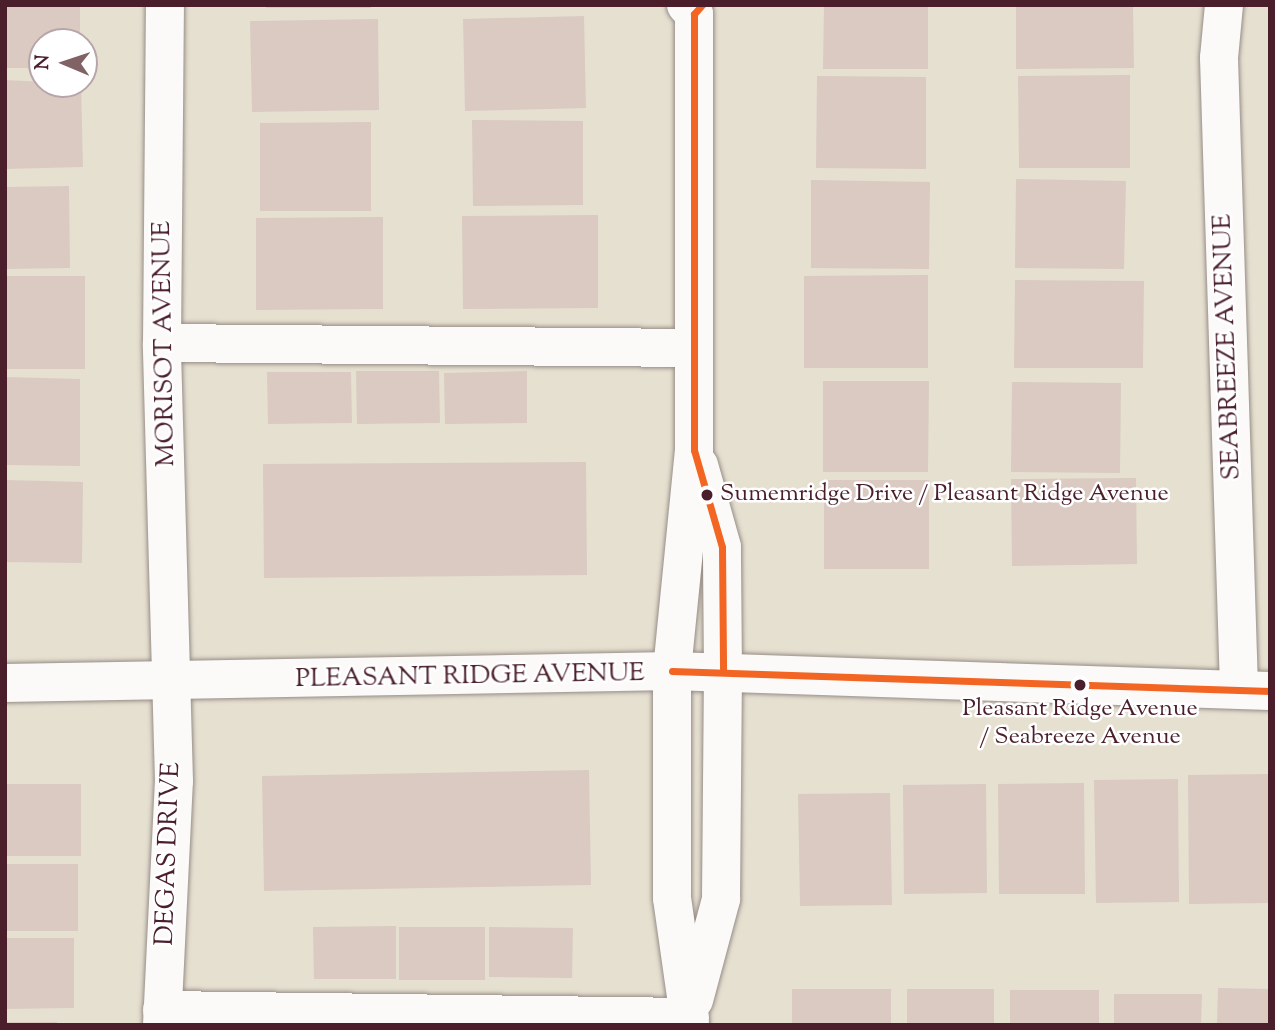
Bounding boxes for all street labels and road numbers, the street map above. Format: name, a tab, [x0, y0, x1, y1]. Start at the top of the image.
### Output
street label: SEABREEZE AVENUE	[1208, 213, 1248, 481]
street label: MORISOT AVENUE	[147, 221, 183, 467]
street label: PLEASANT RIDGE AVENUE	[295, 658, 645, 696]
street label: DEGAS DRIVE	[150, 762, 188, 946]

